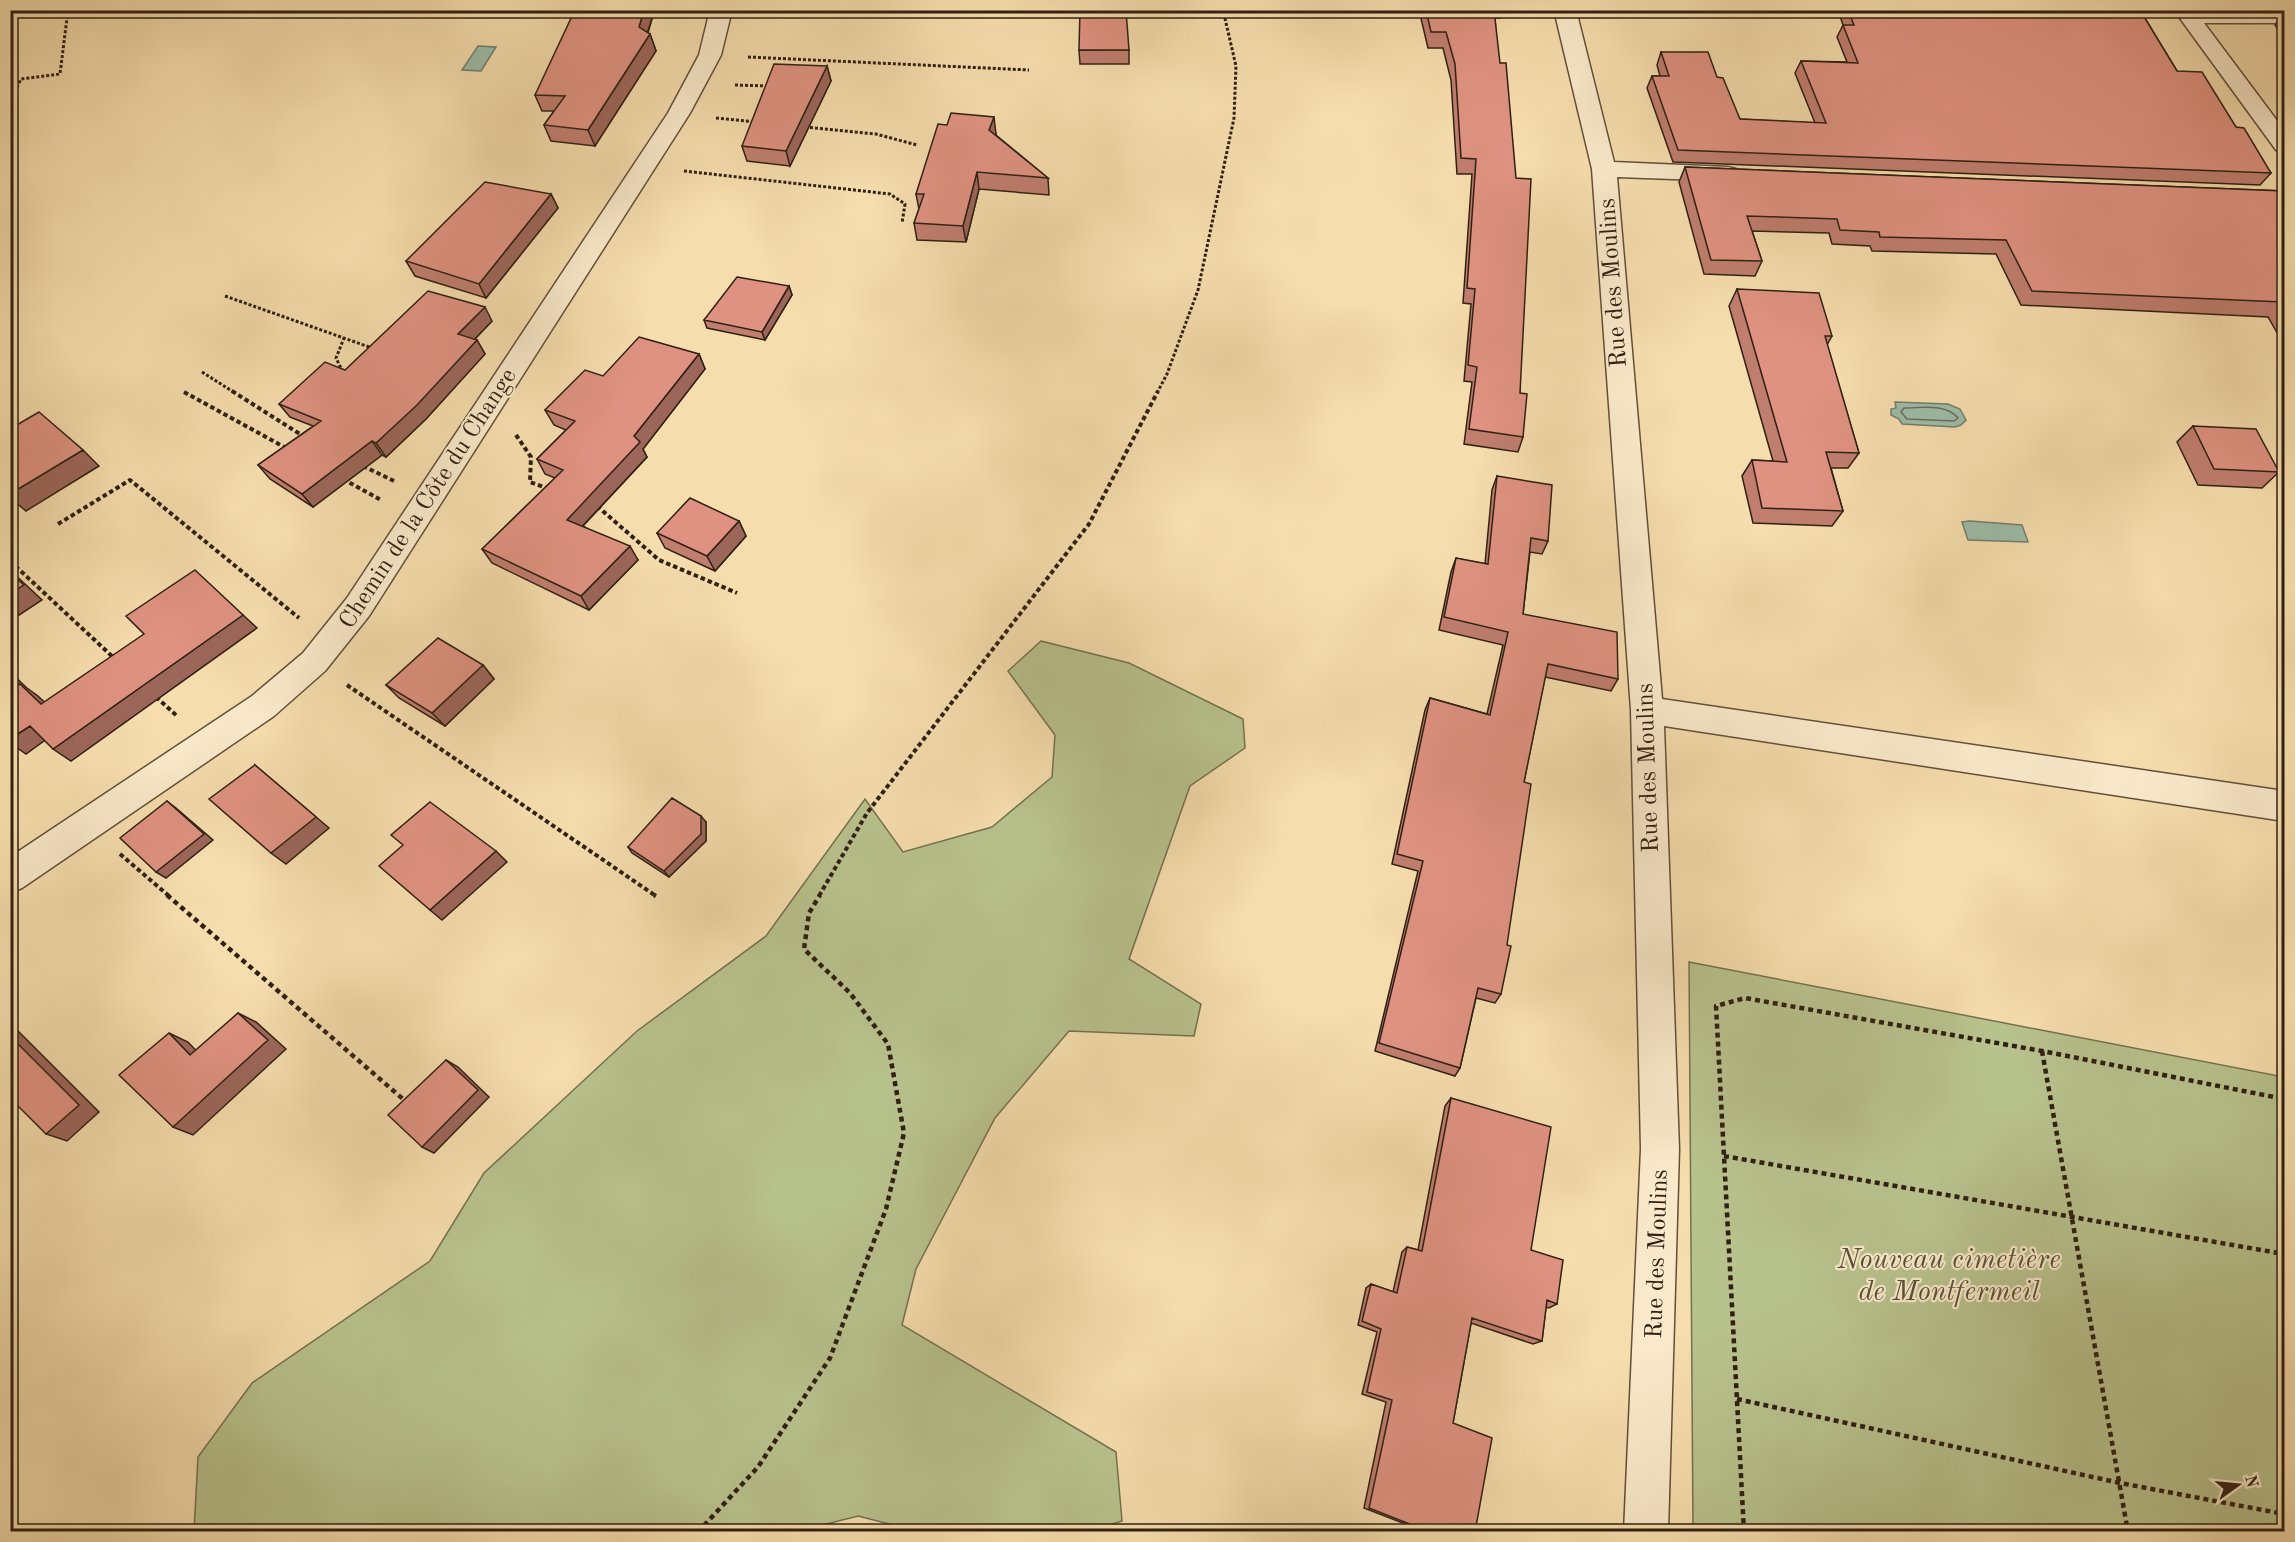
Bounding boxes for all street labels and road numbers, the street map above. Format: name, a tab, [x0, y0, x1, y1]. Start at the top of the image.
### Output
street label: Rue des Moulins	[1596, 197, 1632, 368]
street label: Chemin de la Côte du Change	[336, 365, 522, 633]
street label: Rue des Moulins	[1634, 683, 1664, 853]
street label: Rue des Moulins	[1643, 1169, 1673, 1339]

